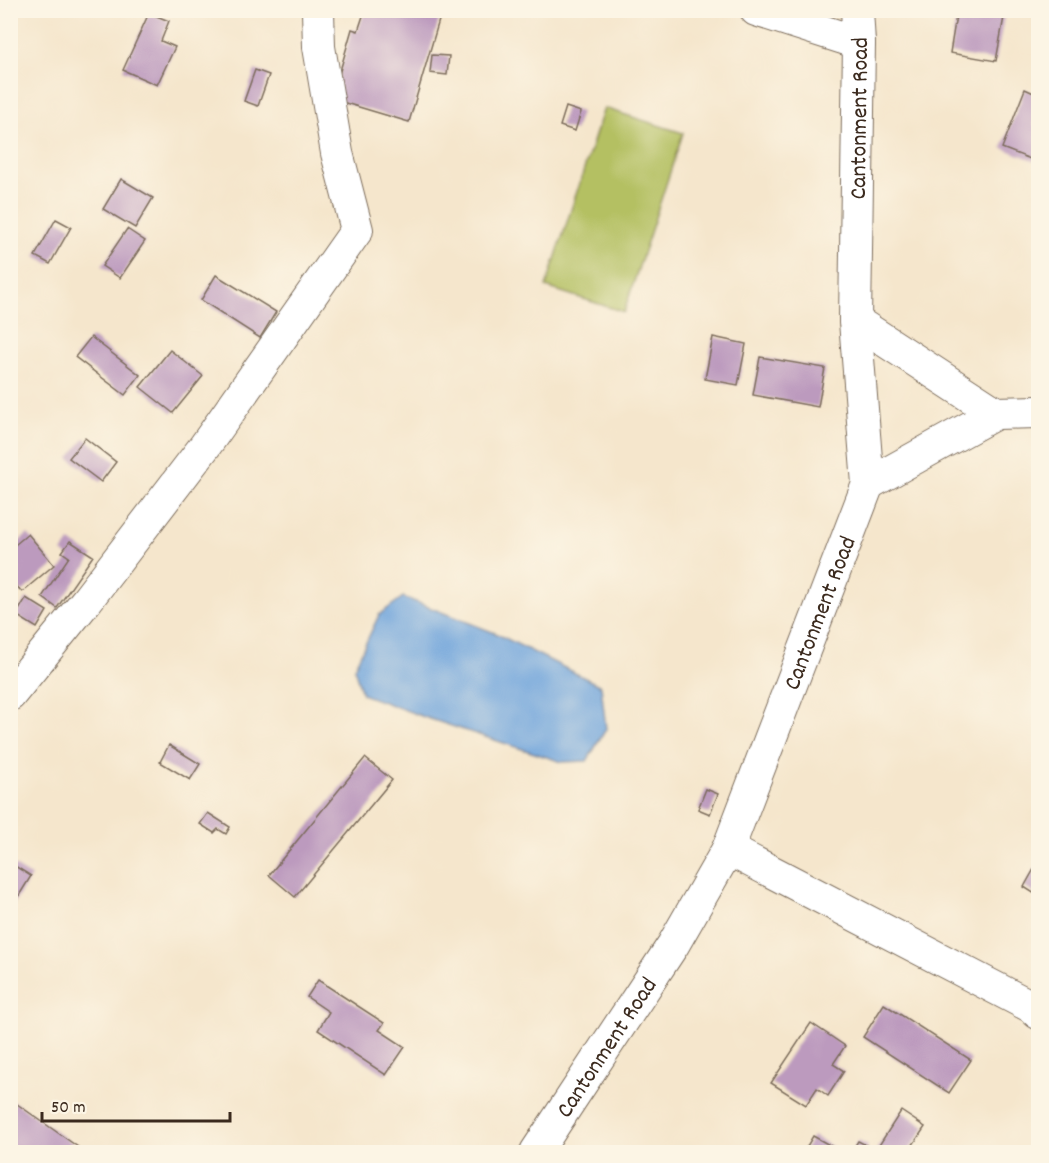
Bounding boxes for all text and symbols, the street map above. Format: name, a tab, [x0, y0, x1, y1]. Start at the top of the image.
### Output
street label: Cantonment Road	[843, 36, 879, 200]
street label: Cantonment Road	[777, 532, 866, 696]
street label: Cantonment Road	[549, 972, 667, 1126]
scale bar	[42, 1085, 230, 1123]
text: 50 m	[51, 1096, 86, 1121]

